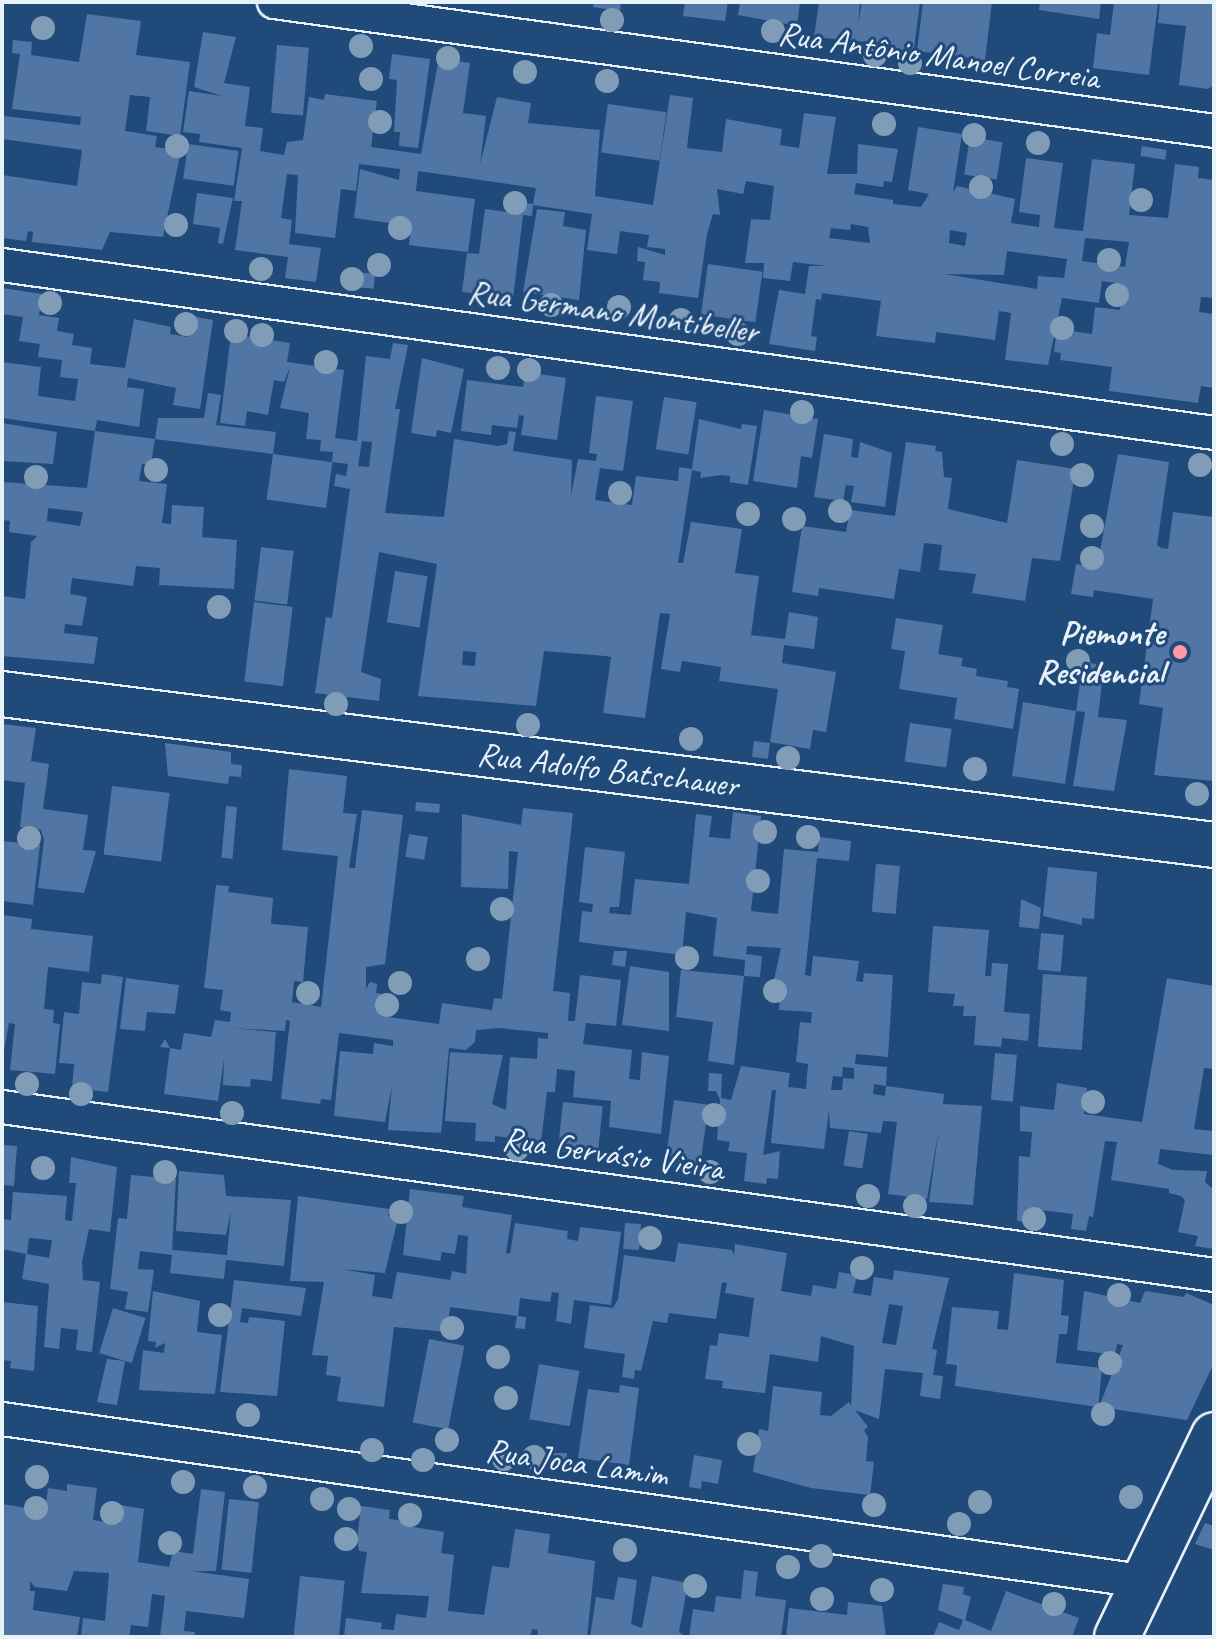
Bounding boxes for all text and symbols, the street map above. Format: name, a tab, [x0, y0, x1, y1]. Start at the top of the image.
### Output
street label: Rua Antônio Manoel Correia	[775, 12, 1103, 98]
street label: Rua Germano Montibeller	[466, 271, 760, 351]
place label: Piemonte Residencial	[1036, 612, 1164, 692]
marker: Piemonte Residencial	[1171, 643, 1189, 661]
street label: Rua Adolfo Batschauer	[475, 733, 741, 805]
street label: Rua Gervásio Vieira	[500, 1117, 726, 1189]
street label: Rua Joca Lamim	[483, 1429, 671, 1495]

